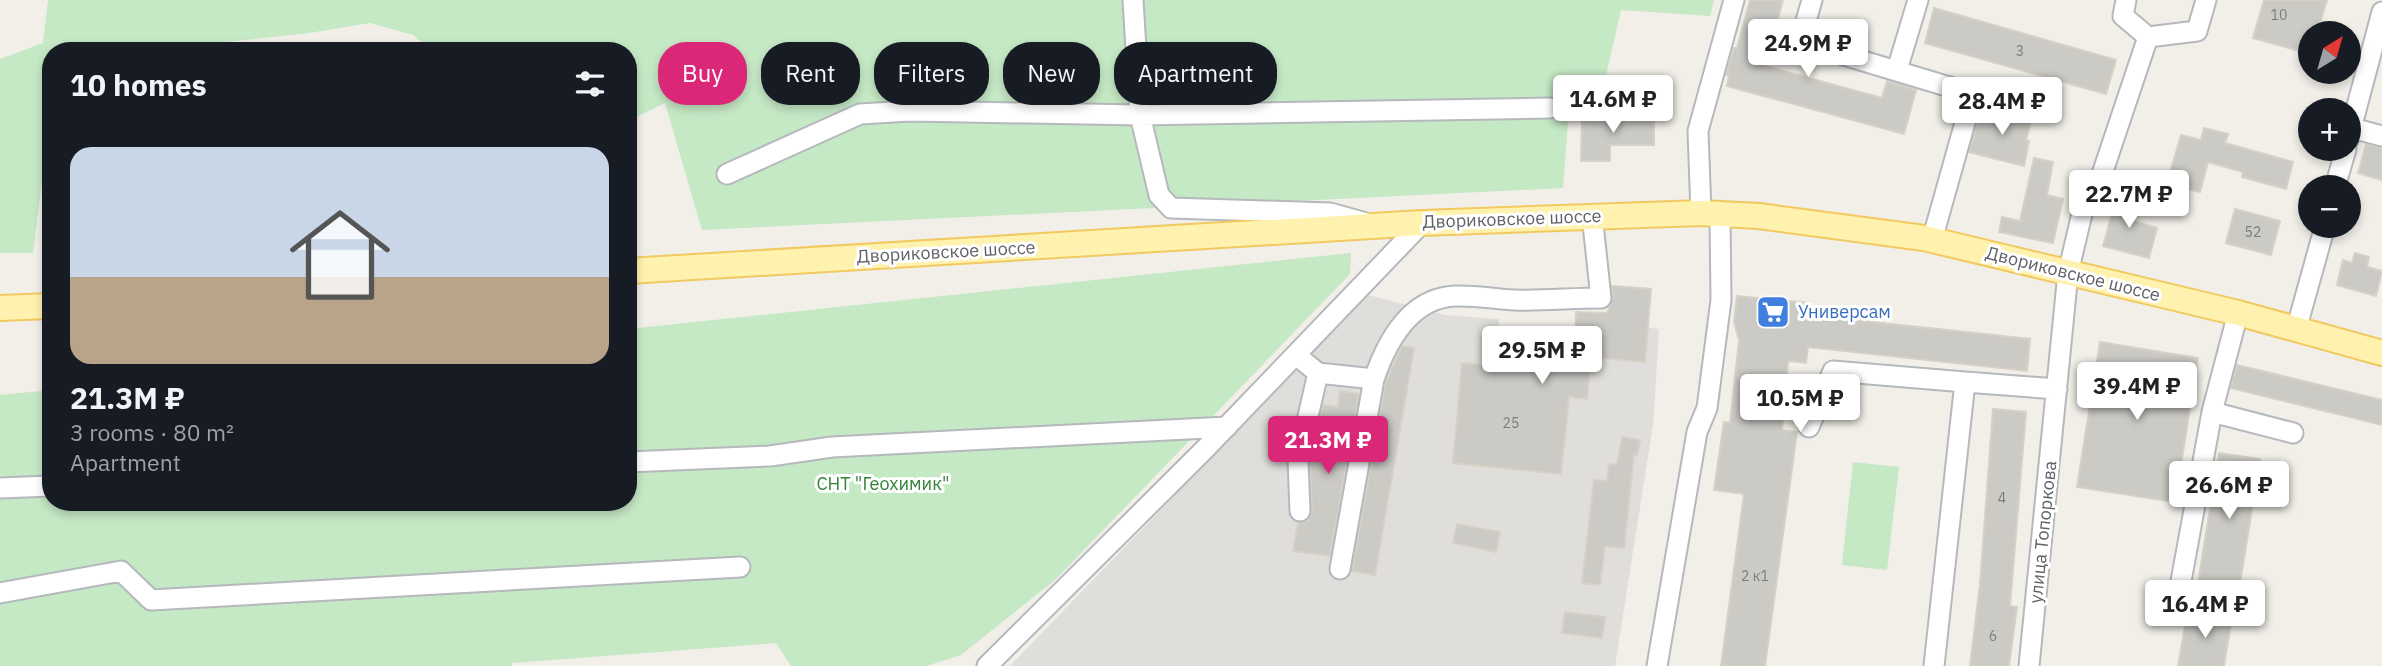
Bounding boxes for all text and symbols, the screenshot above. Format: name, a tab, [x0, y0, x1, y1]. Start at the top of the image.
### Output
house number: 10	[2271, 6, 2287, 24]
pin: 24.9M ₽	[1743, 20, 1873, 79]
north arrow	[2298, 21, 2361, 84]
map controls	[2298, 21, 2361, 238]
text: 24.9M ₽	[1764, 27, 1852, 57]
chip: Buy	[658, 42, 747, 105]
chip: Rent	[761, 42, 860, 105]
chip: Filters	[874, 42, 989, 105]
chip: New	[1003, 42, 1100, 105]
chip: Apartment	[1114, 42, 1277, 105]
house number: 3	[2016, 42, 2024, 60]
text: 10 homes	[70, 65, 207, 104]
icon: filters	[571, 65, 609, 103]
pin: 14.6M ₽	[1548, 76, 1678, 135]
pin: 28.4M ₽	[1937, 78, 2067, 137]
text: 14.6M ₽	[1569, 83, 1657, 113]
text: 28.4M ₽	[1958, 85, 2046, 115]
button: +	[2298, 98, 2361, 161]
pin: 22.7M ₽	[2064, 170, 2194, 230]
button: −	[2298, 175, 2361, 238]
text: 22.7M ₽	[2085, 178, 2173, 208]
icon: home	[277, 192, 403, 318]
street label: Двориковское шоссе	[1422, 204, 1602, 233]
house number: 52	[2245, 223, 2261, 241]
street label: Двориковское шоссе	[856, 235, 1036, 268]
street label: Двориковское шоссе	[1983, 241, 2163, 306]
supermarket icon: Универсам	[1754, 293, 1792, 331]
place label: Универсам	[1798, 300, 1891, 323]
pin: 29.5M ₽	[1477, 326, 1607, 386]
text: 29.5M ₽	[1498, 334, 1586, 364]
pin: 39.4M ₽	[2072, 362, 2202, 422]
text: 39.4M ₽	[2093, 370, 2181, 400]
pin: 10.5M ₽	[1735, 374, 1865, 434]
text: 21.3M ₽	[70, 378, 185, 417]
text: 10.5M ₽	[1756, 382, 1844, 412]
house number: 25	[1503, 414, 1519, 432]
pin: 21.3M ₽	[1263, 416, 1393, 476]
text: 3 rooms · 80 m²	[70, 417, 234, 447]
text: 21.3M ₽	[1284, 424, 1372, 454]
text: Apartment	[70, 447, 181, 477]
street label: улица Топоркова	[2024, 459, 2061, 604]
pin: 26.6M ₽	[2164, 462, 2294, 521]
text: 26.6M ₽	[2185, 469, 2273, 499]
park label: СНТ "Геохимик"	[816, 472, 950, 495]
house number: 4	[1998, 489, 2006, 507]
house number: 2 к1	[1741, 567, 1769, 585]
pin: 16.4M ₽	[2140, 580, 2270, 640]
text: 16.4M ₽	[2161, 588, 2249, 618]
house number: 6	[1989, 627, 1997, 645]

